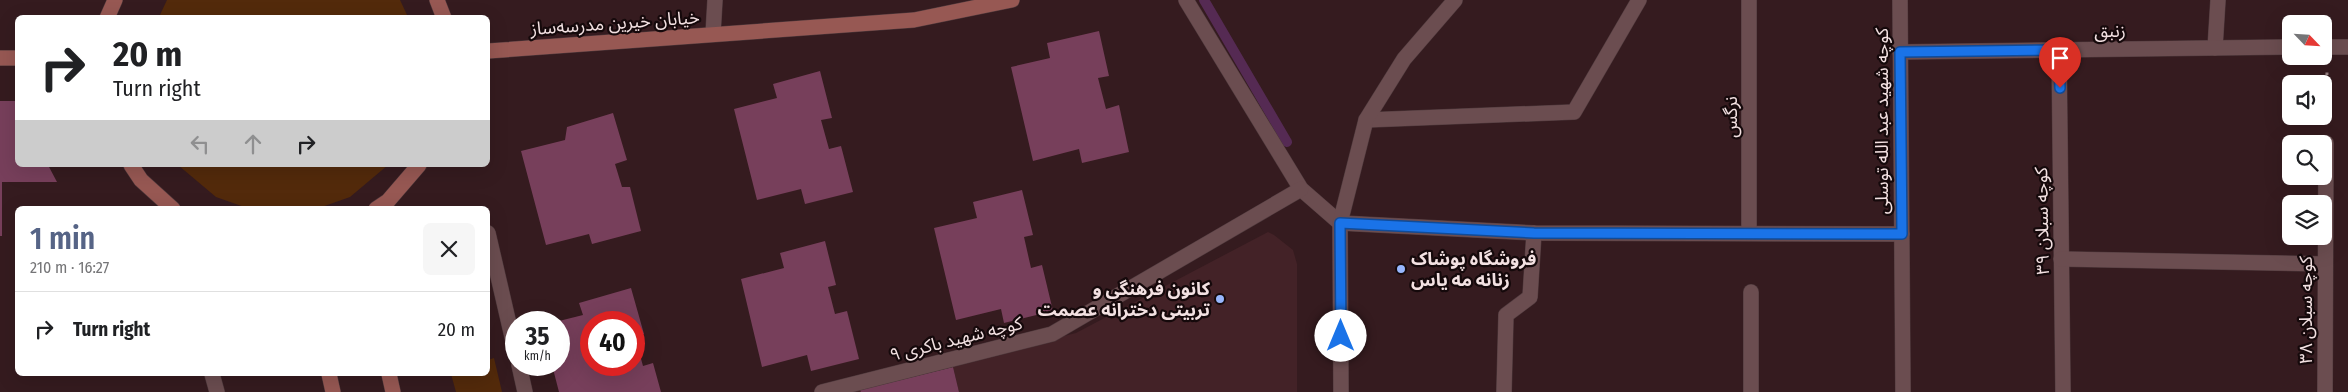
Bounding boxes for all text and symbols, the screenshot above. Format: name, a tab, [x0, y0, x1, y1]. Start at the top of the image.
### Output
street label: خیابان خیرین مدرسه‌ساز	[529, 6, 700, 40]
north arrow	[2282, 15, 2332, 65]
map controls	[2282, 15, 2332, 245]
street label: زنبق	[2094, 20, 2126, 42]
street label: کوچه شهید عبد الله توسلی	[1871, 27, 1893, 214]
text: 20 m	[113, 33, 182, 75]
icon: right	[30, 35, 95, 100]
pin	[2039, 37, 2081, 88]
icon: arrive	[2046, 44, 2074, 72]
text: Turn right	[113, 75, 201, 102]
button: sound	[2282, 75, 2332, 125]
street label: نرگس	[1720, 96, 1742, 138]
icon: left	[186, 130, 214, 158]
icon: ahead	[239, 130, 267, 158]
icon: right	[292, 130, 320, 158]
button: search	[2282, 135, 2332, 185]
street label: کوچه سبلان ۳۹	[2030, 166, 2054, 275]
button: layers	[2282, 195, 2332, 245]
text: 1 min	[30, 221, 95, 257]
button: close	[423, 223, 475, 275]
place label: فروشگاه پوشاک زنانه مه یاس	[1411, 248, 1536, 291]
street label: کوچه سبلان ۳۸	[2295, 256, 2317, 364]
text: 210 m · 16:27	[30, 258, 109, 277]
marker: فروشگاه پوشاک زنانه مه یاس	[1395, 263, 1407, 275]
place label: کانون فرهنگی و تربیتی دخترانه عصمت	[1038, 278, 1211, 321]
marker: کانون فرهنگی و تربیتی دخترانه عصمت	[1214, 293, 1226, 305]
position arrow	[1314, 309, 1366, 361]
speed limit sign: 40	[580, 311, 645, 376]
street label: کوچه شهید باکری ۹	[887, 312, 1025, 366]
icon: right	[30, 315, 58, 343]
text: Turn right	[73, 318, 150, 341]
text: 20 m	[438, 318, 475, 341]
text: 35	[525, 322, 550, 352]
text: km/h	[524, 349, 551, 363]

